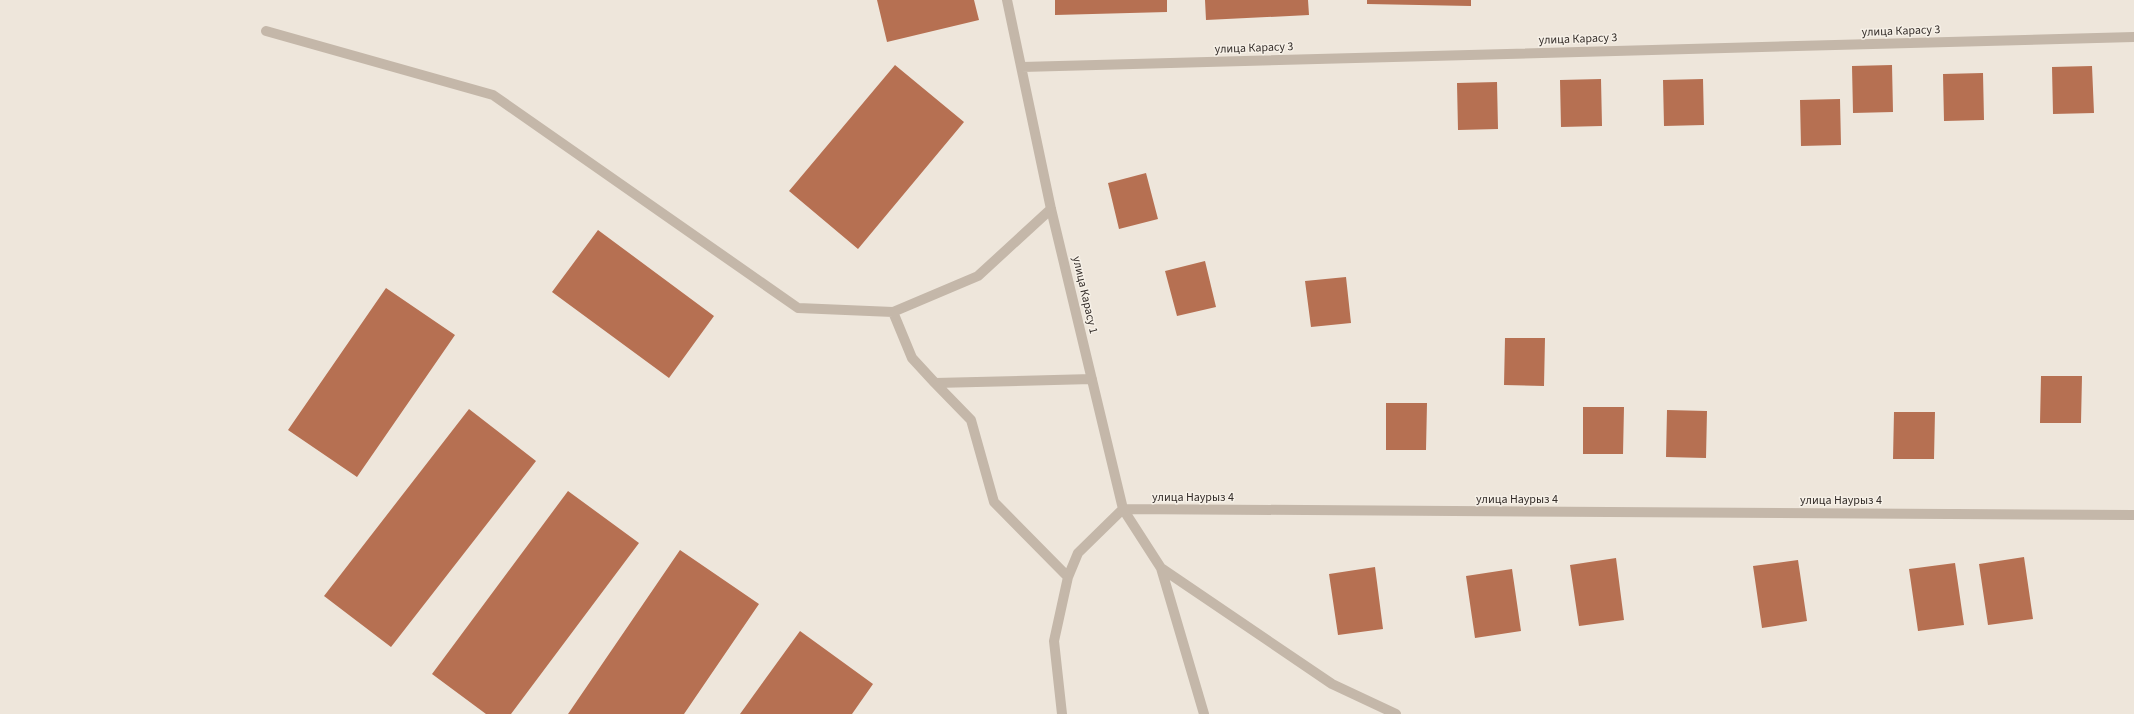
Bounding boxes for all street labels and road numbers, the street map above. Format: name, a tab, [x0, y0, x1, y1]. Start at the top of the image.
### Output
street label: улица Карасу 3	[1861, 21, 1941, 41]
street label: улица Карасу 3	[1538, 29, 1618, 49]
street label: улица Карасу 3	[1214, 38, 1294, 58]
street label: улица Карасу 1	[1068, 255, 1102, 335]
street label: улица Наурыз 4	[1152, 489, 1234, 506]
street label: улица Наурыз 4	[1476, 491, 1558, 508]
street label: улица Наурыз 4	[1800, 492, 1882, 509]

